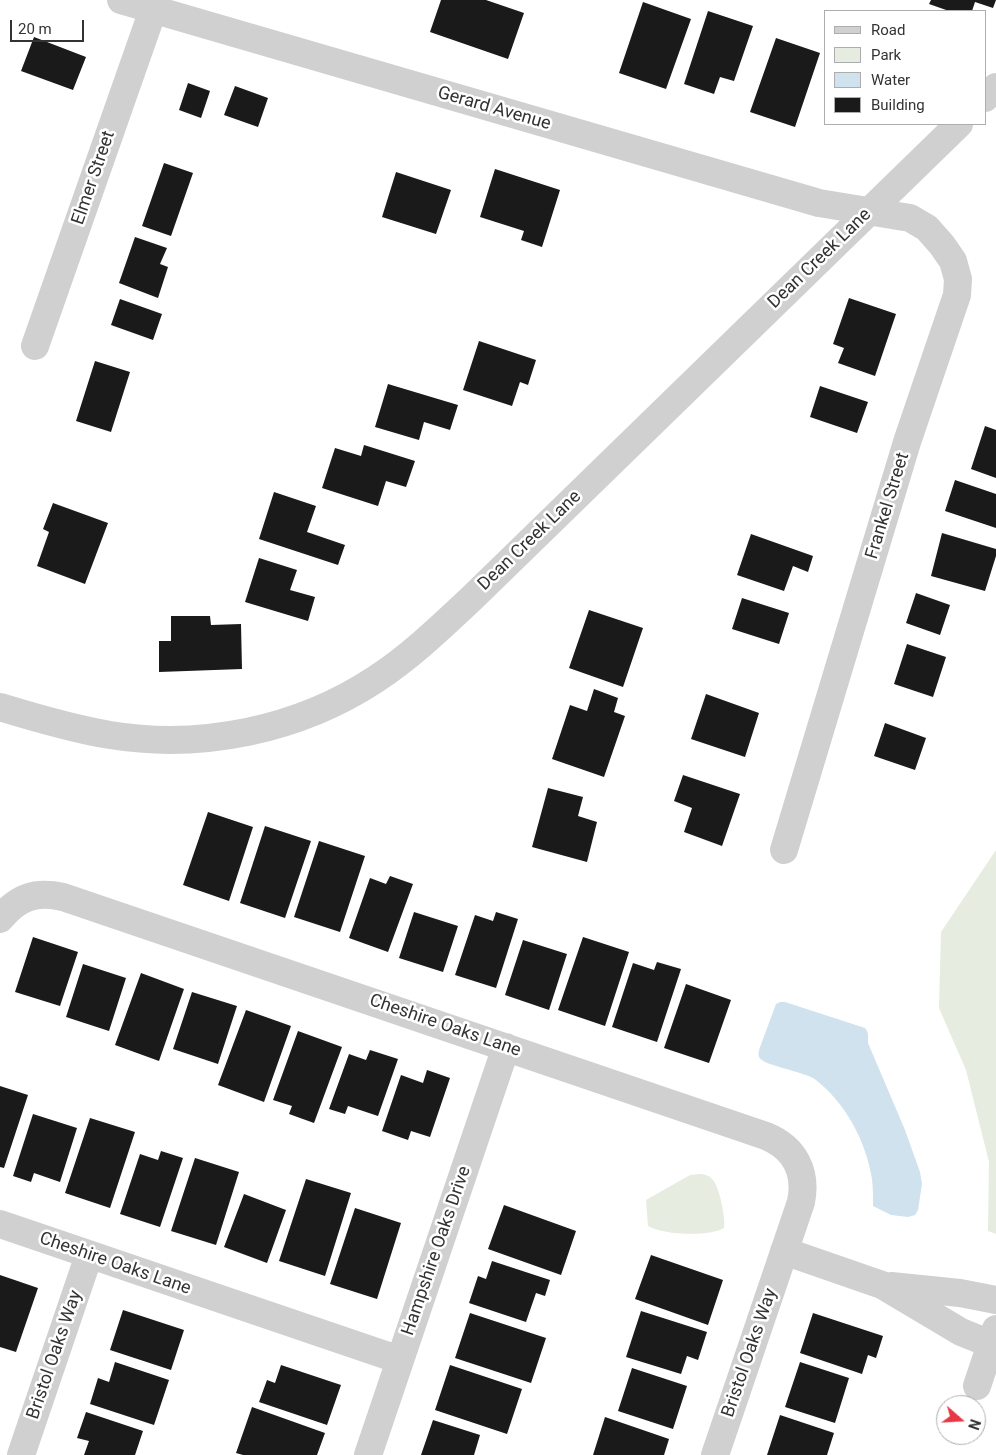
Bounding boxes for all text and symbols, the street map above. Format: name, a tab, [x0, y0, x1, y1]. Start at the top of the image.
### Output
scale bar	[12, 10, 86, 42]
legend	[824, 10, 986, 125]
text: 20 m	[18, 20, 52, 38]
text: Road	[871, 21, 905, 39]
text: Park	[871, 46, 901, 64]
text: Water	[871, 71, 910, 89]
street label: Gerard Avenue	[435, 83, 553, 135]
text: Building	[871, 96, 925, 114]
street label: Elmer Street	[68, 128, 120, 228]
street label: Dean Creek Lane	[764, 204, 876, 314]
street label: Frankel Street	[862, 450, 914, 562]
street label: Dean Creek Lane	[474, 486, 586, 596]
street label: Cheshire Oaks Lane	[366, 990, 524, 1062]
street label: Hampshire Oaks Drive	[398, 1164, 476, 1338]
street label: Cheshire Oaks Lane	[36, 1228, 194, 1300]
street label: Bristol Oaks Way	[718, 1286, 782, 1420]
street label: Bristol Oaks Way	[23, 1288, 87, 1422]
north arrow	[936, 1395, 986, 1445]
text: N	[965, 1417, 983, 1432]

